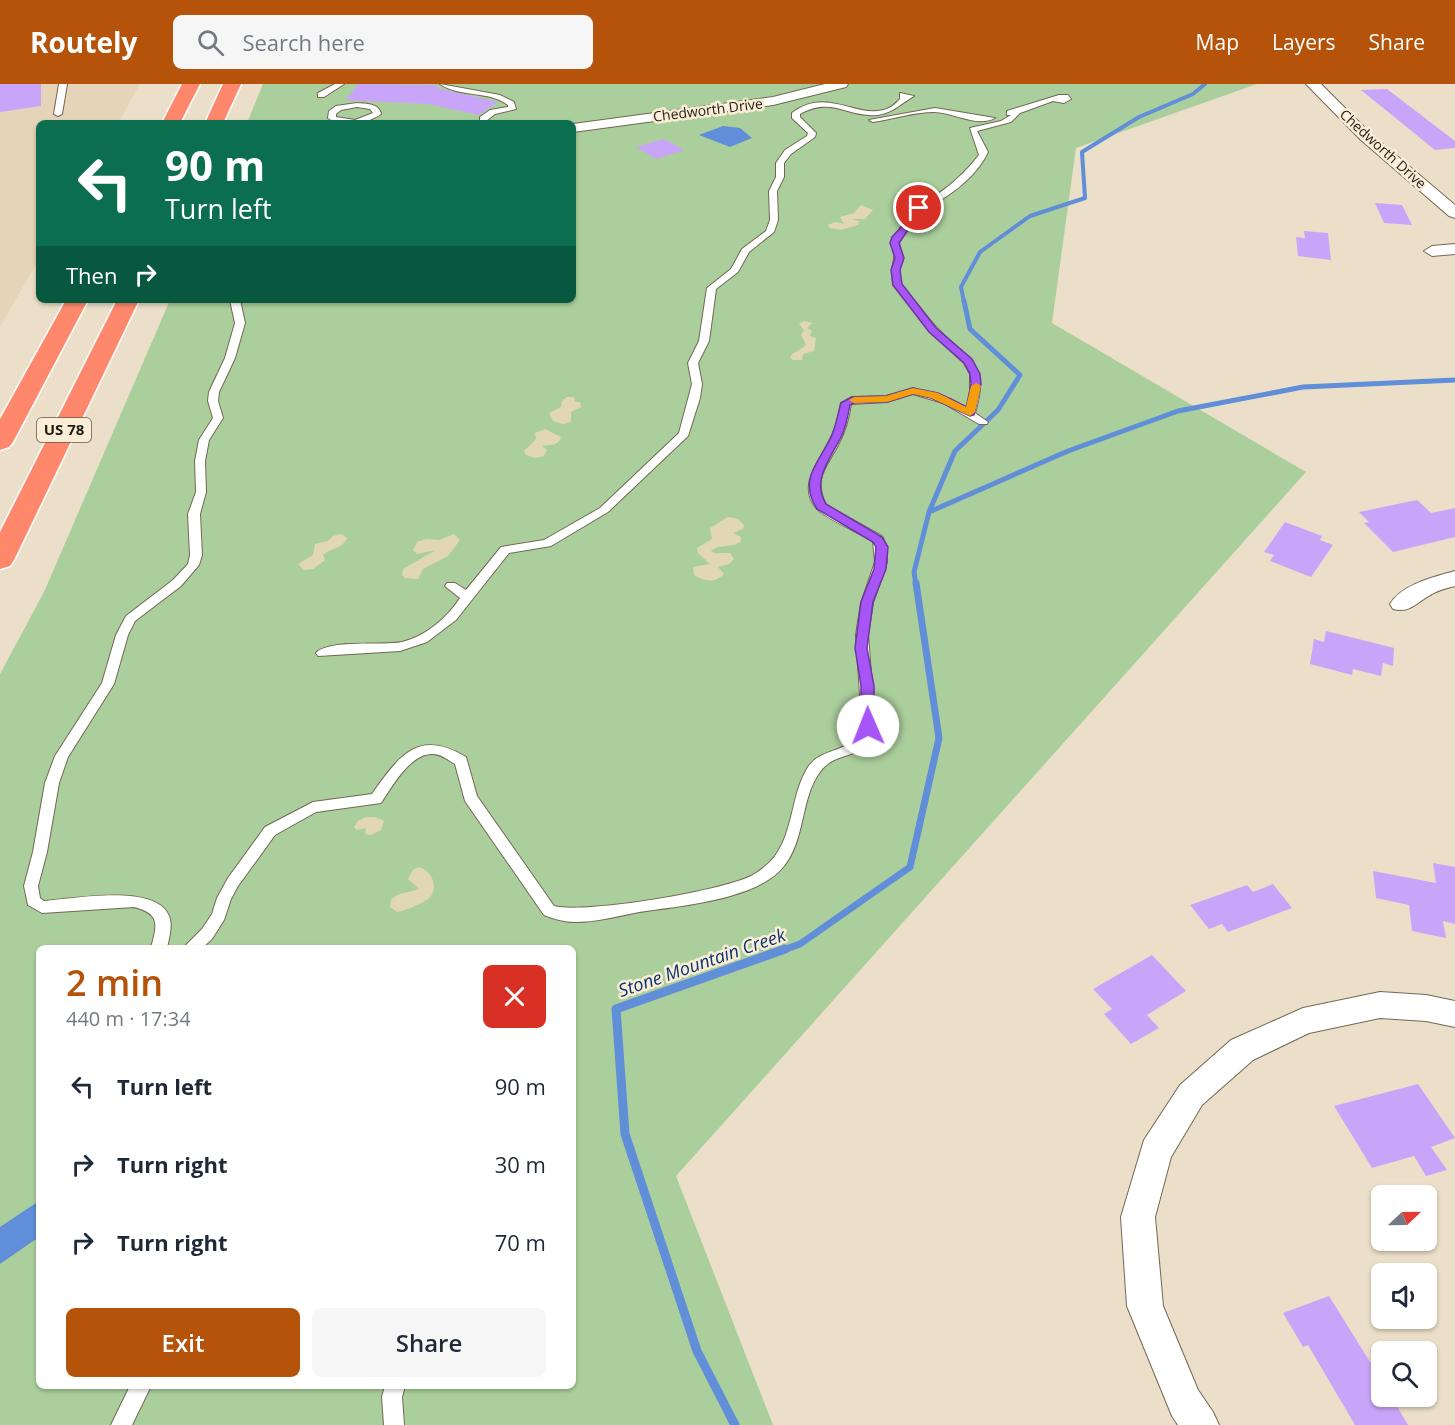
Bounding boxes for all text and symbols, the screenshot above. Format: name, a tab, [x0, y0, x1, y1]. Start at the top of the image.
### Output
search box	[173, 15, 593, 69]
text: Routely	[30, 23, 137, 61]
icon: search	[194, 26, 227, 59]
text: Search here	[242, 27, 365, 57]
text: Map	[1196, 28, 1239, 56]
text: Layers	[1272, 28, 1336, 56]
text: Share	[1369, 28, 1425, 56]
street label: Chedworth Drive	[652, 93, 764, 126]
street label: Chedworth Drive	[1336, 105, 1431, 193]
text: 90 m	[165, 136, 265, 193]
icon: left	[66, 144, 144, 222]
pin	[893, 182, 944, 233]
text: Turn left	[165, 190, 272, 227]
icon: arrive	[902, 191, 935, 224]
icon: right	[129, 258, 162, 291]
text: Then	[66, 260, 117, 290]
road number: US 78	[37, 418, 91, 442]
position arrow	[836, 694, 900, 758]
water label: Stone Mountain Creek	[615, 922, 790, 1002]
text: 2 min	[66, 958, 163, 1007]
button: close	[483, 965, 546, 1028]
text: 440 m · 17:34	[66, 1005, 191, 1032]
icon: left	[66, 1070, 99, 1103]
text: Turn left	[117, 1071, 212, 1101]
text: 90 m	[495, 1071, 546, 1101]
icon: right	[66, 1148, 99, 1181]
text: Turn right	[117, 1149, 228, 1179]
text: 30 m	[495, 1149, 546, 1179]
north arrow	[1371, 1185, 1437, 1251]
map controls	[1371, 1185, 1437, 1407]
icon: right	[66, 1226, 99, 1259]
text: Turn right	[117, 1227, 228, 1257]
text: 70 m	[495, 1227, 546, 1257]
button: sound	[1371, 1263, 1437, 1329]
button: Exit	[66, 1308, 300, 1377]
button: Share	[312, 1308, 546, 1377]
button: search	[1371, 1341, 1437, 1407]

